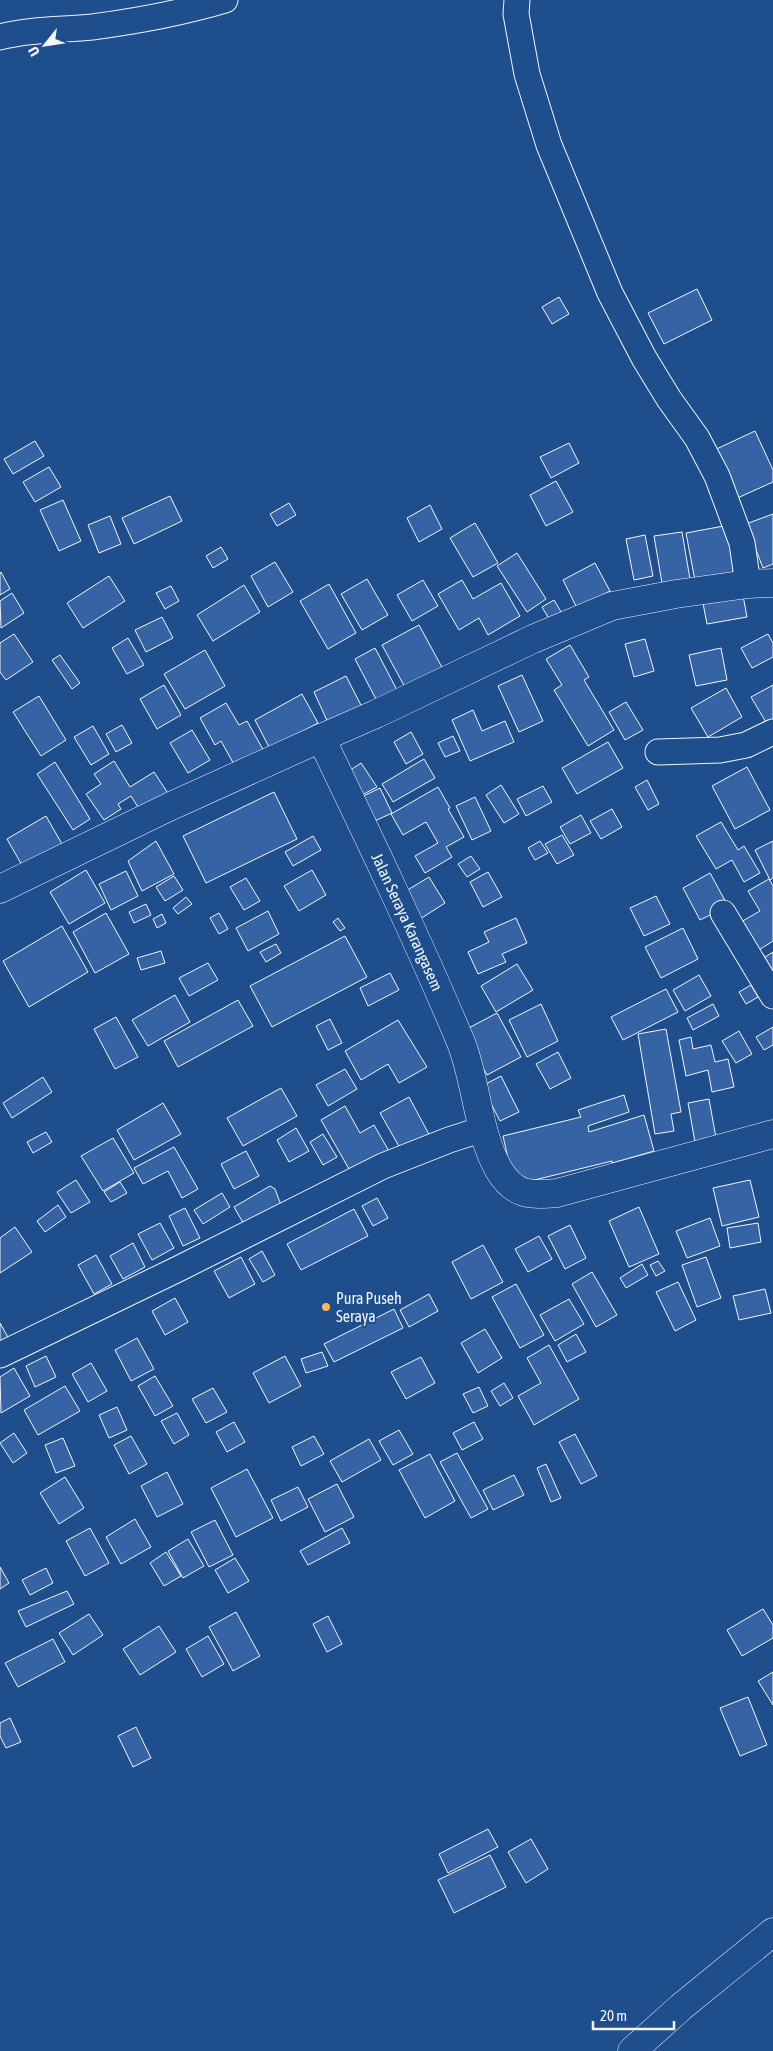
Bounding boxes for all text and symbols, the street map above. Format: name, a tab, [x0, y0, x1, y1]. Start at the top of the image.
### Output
north arrow	[20, 20, 70, 70]
text: U	[25, 44, 43, 59]
street label: Jalan Seraya Karangasem	[368, 850, 447, 993]
place label: Pura Puseh Seraya	[336, 1289, 402, 1326]
marker: Pura Puseh Seraya	[320, 1301, 332, 1313]
scale bar	[593, 1998, 674, 2030]
text: 20 m	[600, 2007, 627, 2024]

